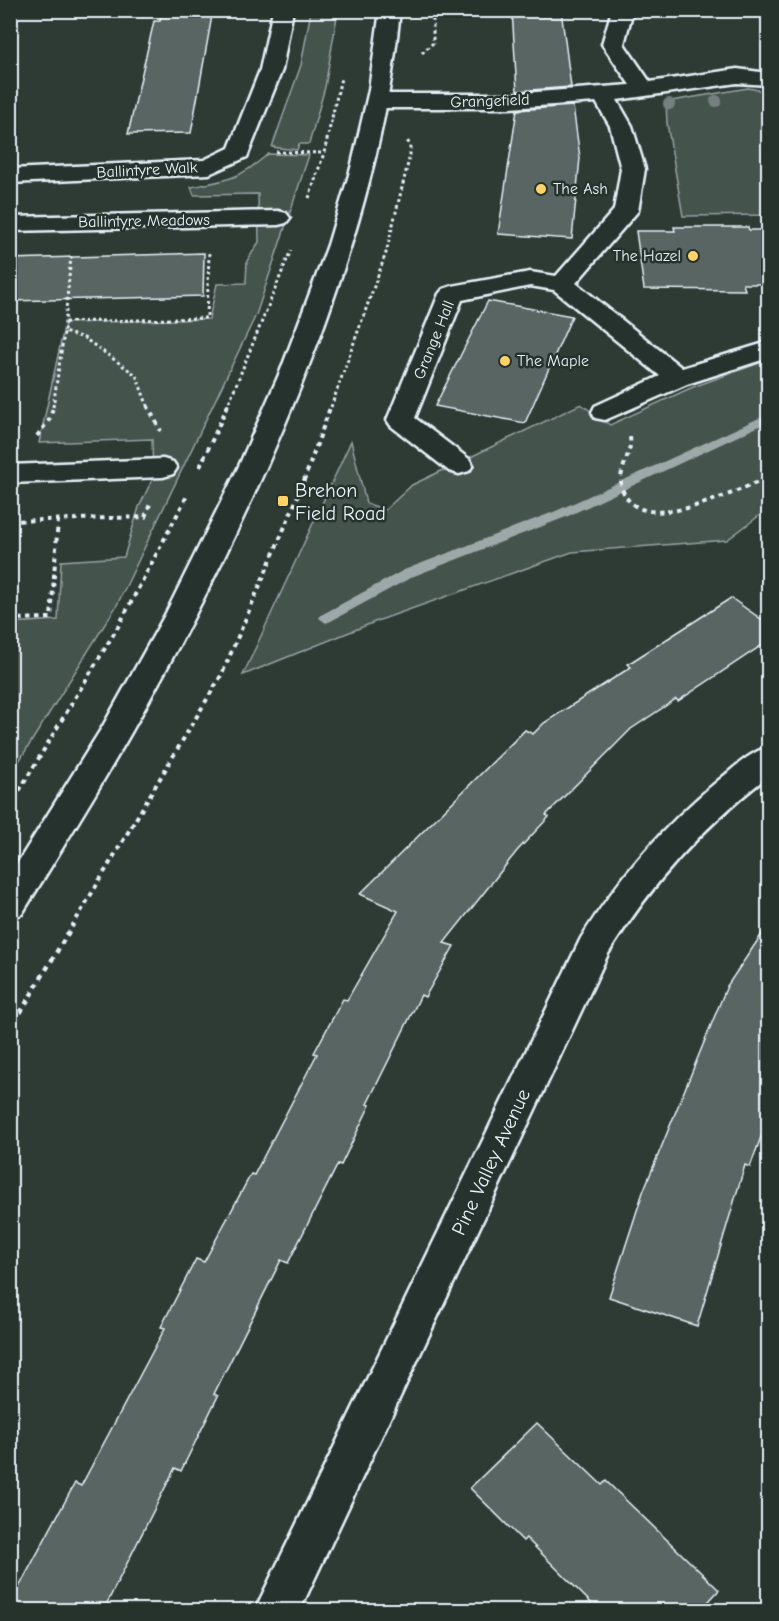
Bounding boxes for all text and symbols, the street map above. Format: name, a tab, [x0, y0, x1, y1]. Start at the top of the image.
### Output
street label: Grangefield	[450, 91, 530, 111]
street label: Ballintyre Walk	[96, 158, 198, 182]
place label: The Ash	[553, 180, 608, 198]
marker: The Ash	[534, 182, 548, 196]
street label: Ballintyre Meadows	[78, 211, 210, 231]
place label: The Hazel	[613, 247, 681, 265]
marker: The Hazel	[686, 249, 700, 263]
street label: Grange Hall	[410, 298, 458, 382]
place label: The Maple	[517, 352, 589, 370]
marker: The Maple	[498, 354, 512, 368]
place label: Brehon Field Road	[295, 479, 386, 525]
marker: Brehon Field Road	[276, 494, 290, 508]
street label: Pine Valley Avenue	[447, 1085, 535, 1239]

